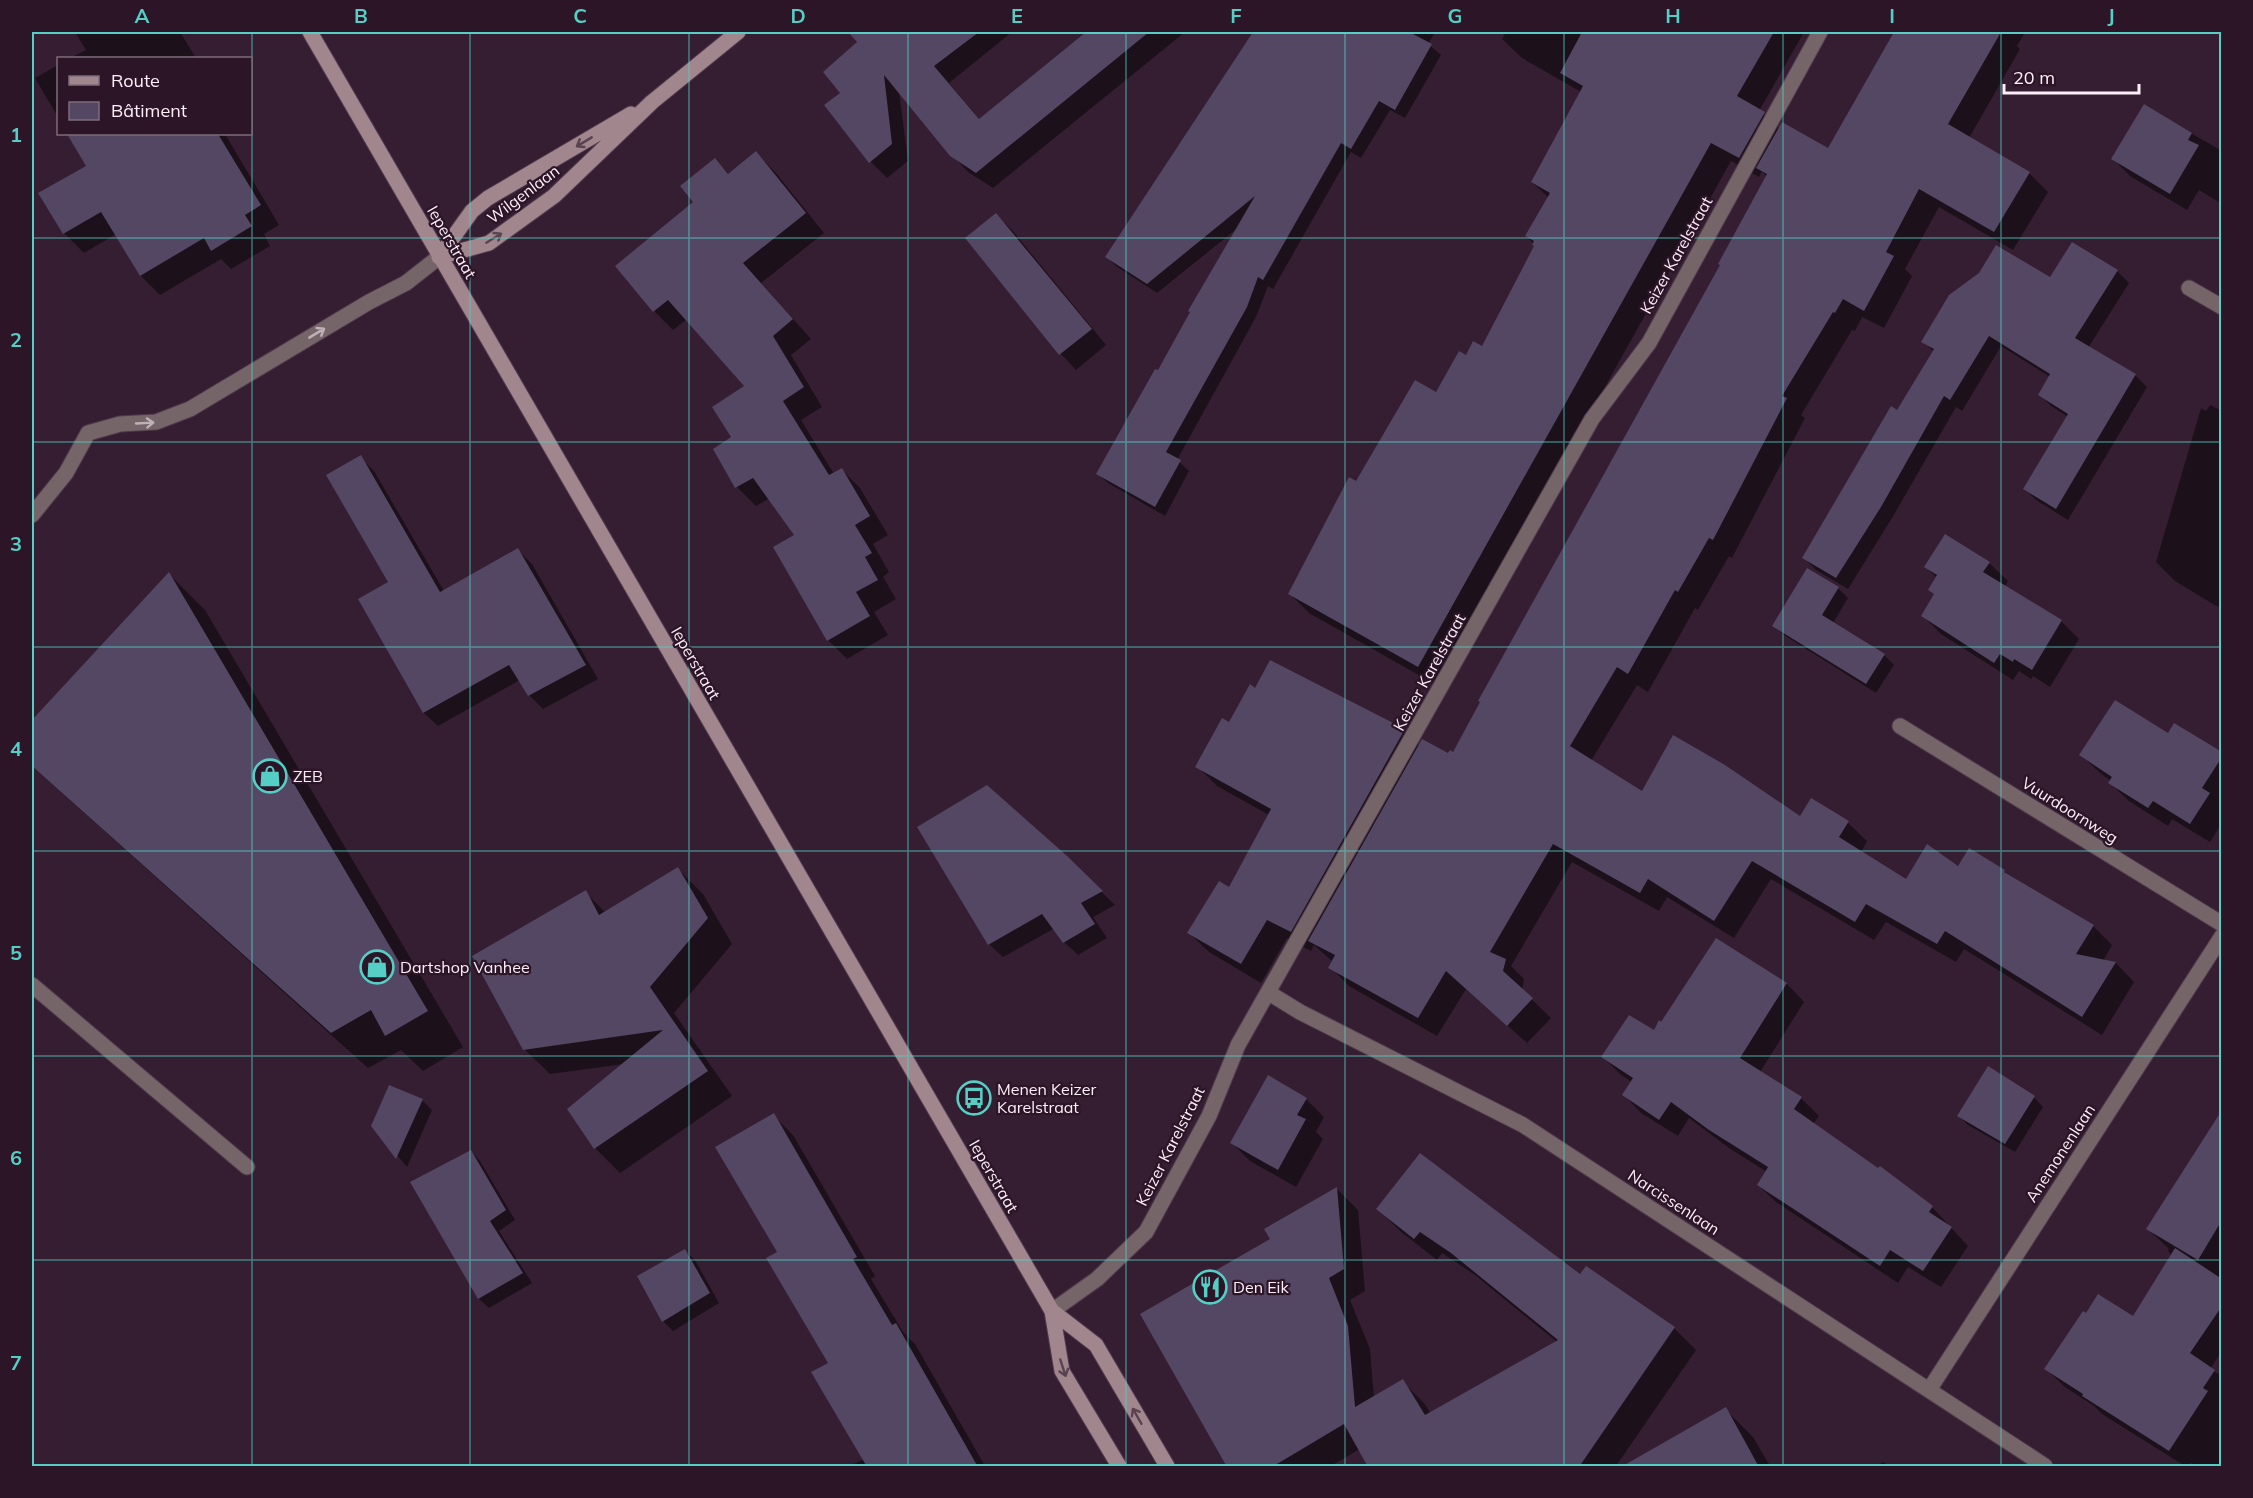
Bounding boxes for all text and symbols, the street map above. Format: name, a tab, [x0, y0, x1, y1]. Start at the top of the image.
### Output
text: A	[135, 3, 150, 28]
text: B	[354, 3, 368, 28]
text: C	[573, 3, 587, 28]
text: D	[790, 3, 806, 28]
text: E	[1011, 3, 1023, 28]
text: F	[1230, 3, 1242, 28]
text: G	[1448, 3, 1462, 28]
text: H	[1665, 3, 1681, 28]
text: I	[1889, 3, 1895, 28]
text: J	[2107, 3, 2115, 28]
legend	[57, 57, 252, 135]
scale bar	[2004, 57, 2139, 95]
text: 20 m	[2013, 66, 2055, 89]
text: Route	[111, 69, 160, 92]
text: Bâtiment	[111, 99, 187, 122]
text: 1	[10, 122, 22, 147]
one-way arrow	[576, 137, 593, 149]
street label: Wilgenlaan	[483, 160, 563, 228]
street label: Keizer Karelstraat	[1635, 192, 1717, 317]
street label: Ieperstraat	[423, 202, 481, 282]
one-way arrow	[485, 232, 502, 244]
text: 2	[10, 327, 22, 352]
one-way arrow	[308, 327, 325, 339]
one-way arrow	[135, 417, 155, 428]
text: 3	[10, 531, 22, 556]
street label: Keizer Karelstraat	[1388, 609, 1470, 734]
street label: Ieperstraat	[667, 623, 725, 703]
text: 4	[10, 736, 22, 761]
shop icon: ZEB	[252, 758, 288, 794]
place label: ZEB	[293, 766, 323, 786]
street label: Vuurdoornweg	[2018, 772, 2122, 848]
text: 5	[10, 940, 22, 965]
shop icon: Dartshop Vanhee	[359, 949, 395, 985]
place label: Dartshop Vanhee	[400, 957, 530, 977]
place label: Menen Keizer Karelstraat	[997, 1079, 1096, 1117]
bus stop icon: Menen Keizer Karelstraat	[956, 1080, 992, 1116]
street label: Keizer Karelstraat	[1131, 1083, 1209, 1209]
street label: Anemonenlaan	[2021, 1100, 2099, 1206]
street label: Ieperstraat	[965, 1136, 1023, 1216]
text: 6	[10, 1145, 22, 1170]
street label: Narcissenlaan	[1624, 1165, 1724, 1239]
restaurant icon: Den Eik	[1192, 1269, 1228, 1305]
place label: Den Eik	[1233, 1277, 1289, 1297]
text: 7	[10, 1350, 22, 1375]
one-way arrow	[1058, 1359, 1069, 1378]
one-way arrow	[1131, 1408, 1143, 1425]

